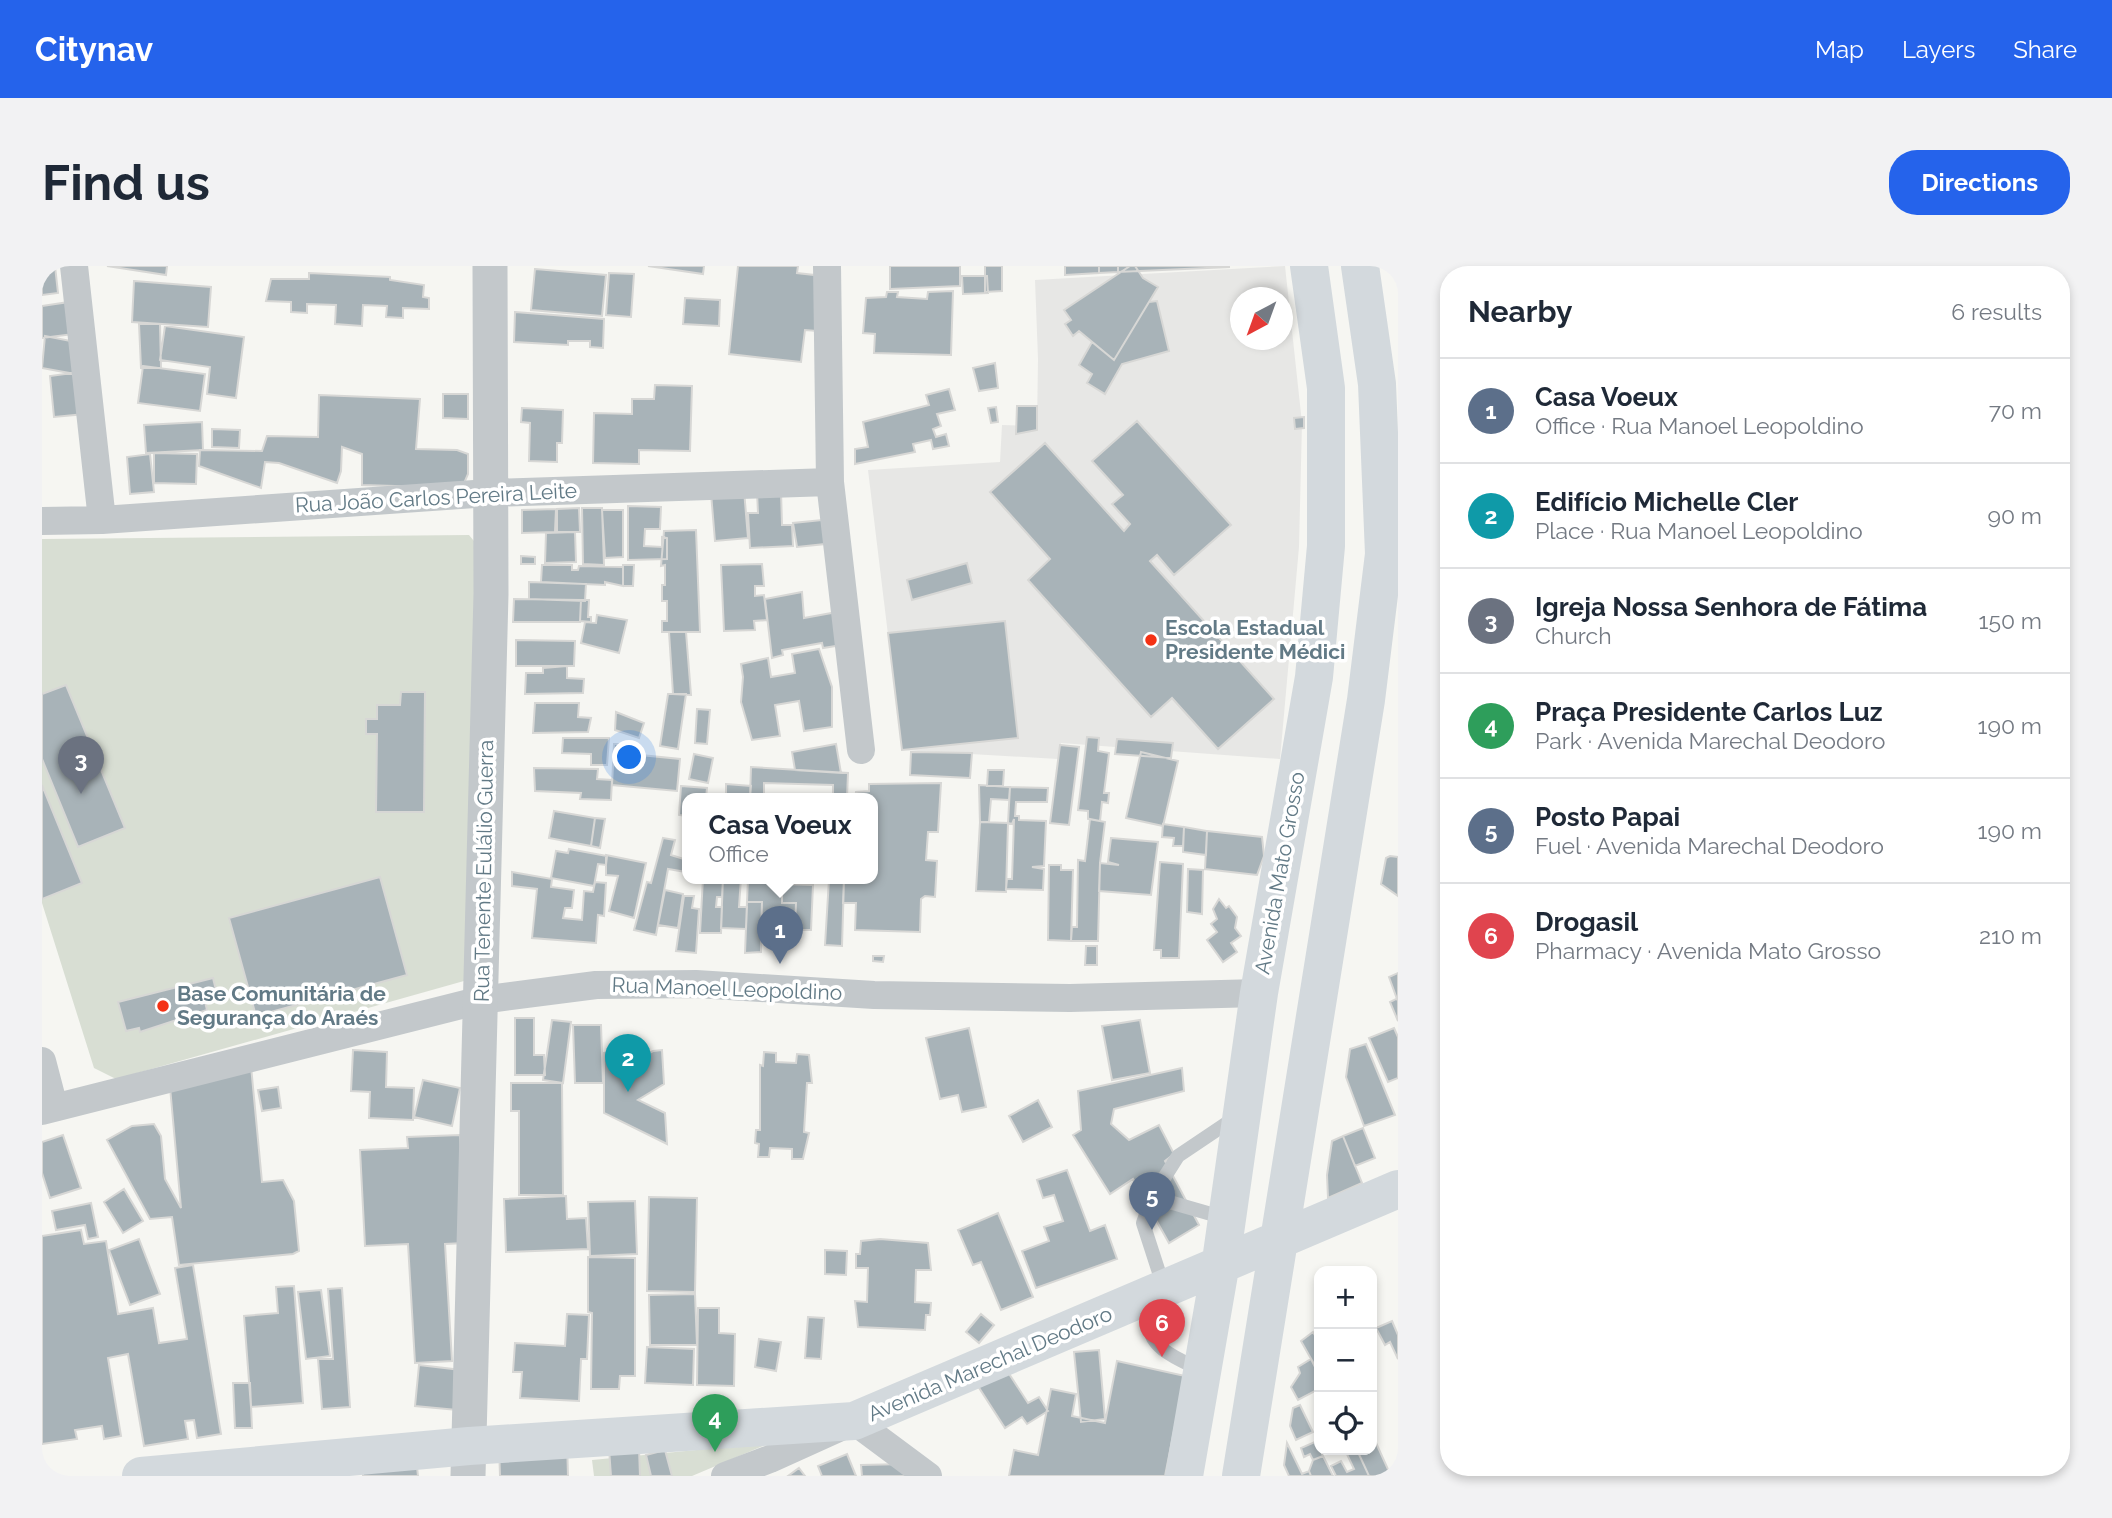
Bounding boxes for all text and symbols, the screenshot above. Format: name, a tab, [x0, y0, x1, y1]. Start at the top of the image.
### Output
text: Citynav	[35, 30, 153, 69]
text: Map	[1815, 35, 1864, 64]
text: Layers	[1902, 35, 1975, 64]
text: Share	[2013, 35, 2077, 64]
button: Directions	[1889, 150, 2070, 215]
text: Find us	[42, 154, 210, 211]
north arrow	[1230, 287, 1293, 350]
text: Nearby	[1468, 294, 1572, 329]
text: 6 results	[1951, 298, 2042, 325]
text: Casa Voeux	[1535, 382, 1678, 412]
text: 1	[1485, 397, 1497, 424]
text: 70 m	[1989, 397, 2042, 424]
text: Office · Rua Manoel Leopoldino	[1535, 412, 1864, 439]
street label: Rua João Carlos Pereira Leite	[294, 478, 578, 517]
text: Edifício Michelle Cler	[1535, 487, 1798, 517]
text: 2	[1485, 502, 1497, 529]
text: 90 m	[1987, 502, 2042, 529]
text: Place · Rua Manoel Leopoldino	[1535, 517, 1863, 544]
text: Igreja Nossa Senhora de Fátima	[1535, 592, 1927, 622]
text: 3	[1485, 607, 1497, 634]
text: 150 m	[1979, 607, 2042, 634]
place label: Escola Estadual Presidente Médici	[1165, 615, 1345, 664]
text: Church	[1535, 622, 1612, 649]
marker: Escola Estadual Presidente Médici	[1143, 632, 1159, 648]
text: Praça Presidente Carlos Luz	[1535, 697, 1883, 727]
text: 4	[1484, 712, 1498, 739]
text: 190 m	[1978, 712, 2042, 739]
text: Park · Avenida Marechal Deodoro	[1535, 727, 1885, 754]
pin: 3	[58, 736, 104, 794]
street label: Rua Tenente Eulálio Guerra	[469, 740, 498, 1002]
your location	[612, 740, 646, 774]
street label: Avenida Mato Grosso	[1249, 770, 1310, 976]
popup	[682, 793, 878, 884]
text: Posto Papai	[1535, 802, 1680, 832]
text: Casa Voeux	[709, 810, 851, 840]
text: 5	[1485, 817, 1497, 844]
text: 190 m	[1978, 817, 2042, 844]
text: Fuel · Avenida Marechal Deodoro	[1535, 832, 1884, 859]
text: Office	[709, 840, 769, 867]
pin: 1	[757, 906, 803, 964]
text: Drogasil	[1535, 907, 1638, 937]
text: 6	[1484, 922, 1498, 949]
text: 210 m	[1979, 922, 2042, 949]
text: Pharmacy · Avenida Mato Grosso	[1535, 937, 1881, 964]
street label: Rua Manoel Leopoldino	[611, 972, 843, 1005]
place label: Base Comunitária de Segurança do Araés	[177, 981, 386, 1030]
marker: Base Comunitária de Segurança do Araés	[155, 998, 171, 1014]
pin: 2	[605, 1034, 651, 1092]
pin: 5	[1129, 1172, 1175, 1230]
map controls	[1314, 1266, 1377, 1455]
button: +	[1314, 1266, 1377, 1329]
pin: 6	[1139, 1299, 1185, 1357]
street label: Avenida Marechal Deodoro	[864, 1301, 1116, 1426]
button: −	[1314, 1329, 1377, 1392]
button: locate	[1314, 1392, 1377, 1455]
pin: 4	[692, 1394, 738, 1452]

